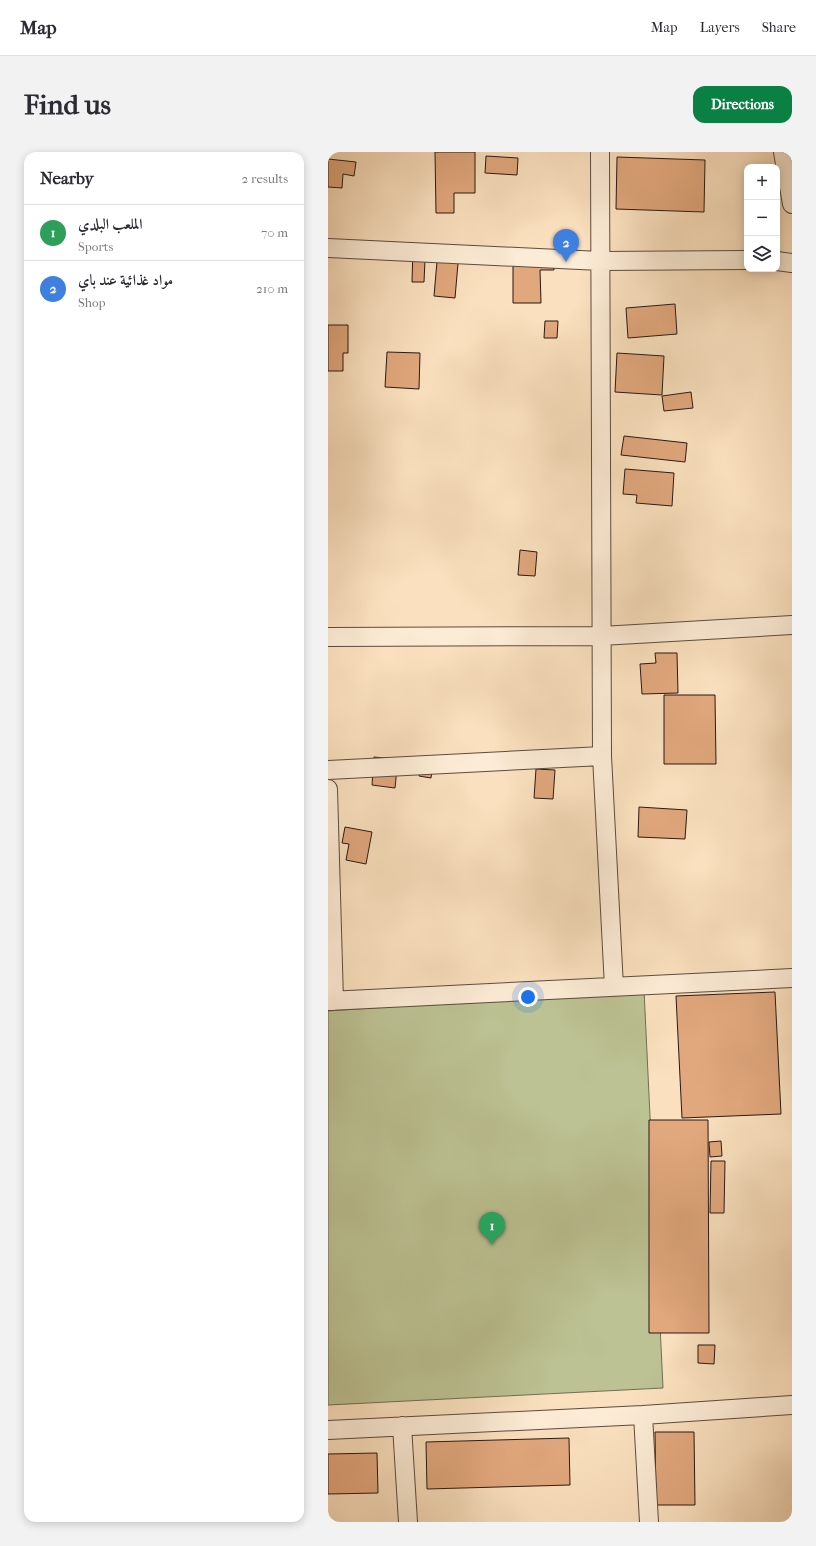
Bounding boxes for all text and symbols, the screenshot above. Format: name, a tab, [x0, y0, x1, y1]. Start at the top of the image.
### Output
text: Map	[20, 17, 56, 39]
text: Map	[651, 19, 678, 36]
text: Layers	[700, 19, 740, 36]
text: Share	[762, 19, 796, 36]
button: Directions	[693, 86, 792, 123]
text: Find us	[24, 88, 111, 121]
map controls	[744, 164, 780, 272]
button: +	[744, 164, 780, 200]
text: Nearby	[40, 168, 94, 188]
text: 2 results	[242, 171, 288, 186]
button: −	[744, 200, 780, 236]
text: الملعب البلدي	[78, 215, 143, 233]
text: 1	[51, 225, 55, 240]
text: 70 m	[261, 225, 288, 240]
pin: 2	[553, 229, 579, 262]
button: layers	[744, 236, 780, 272]
text: Sports	[78, 239, 113, 254]
text: مواد غذائية عند باي	[78, 271, 173, 289]
text: 2	[50, 281, 56, 296]
text: 210 m	[256, 281, 288, 296]
text: Shop	[78, 295, 106, 310]
your location	[518, 987, 538, 1007]
pin: 1	[479, 1212, 505, 1245]

